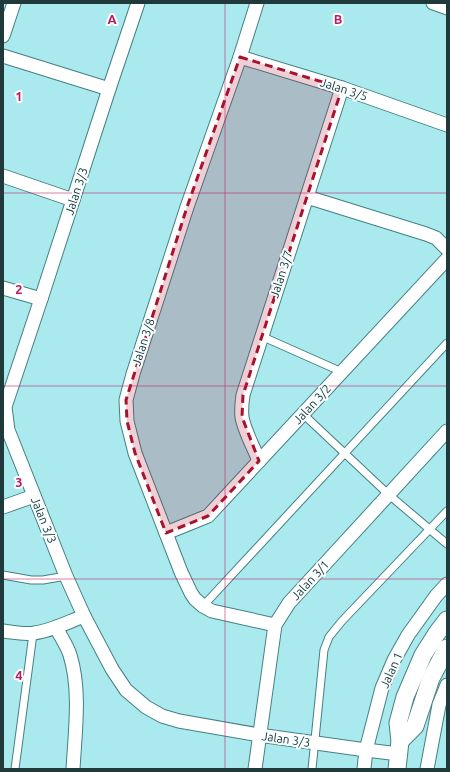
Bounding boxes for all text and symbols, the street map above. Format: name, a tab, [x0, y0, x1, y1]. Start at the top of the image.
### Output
text: A	[107, 12, 117, 26]
text: B	[334, 12, 343, 26]
street label: Jalan 3/5	[319, 75, 369, 103]
text: 1	[15, 89, 23, 103]
street label: Jalan 3/3	[62, 166, 90, 216]
street label: Jalan 3/7	[267, 249, 295, 299]
text: 2	[15, 282, 23, 296]
street label: Jalan 3/8	[129, 316, 157, 367]
street label: Jalan 3/2	[291, 382, 333, 426]
text: 3	[15, 475, 23, 489]
street label: Jalan 3/3	[29, 495, 59, 545]
street label: Jalan 3/1	[289, 558, 331, 602]
street label: Jalan 1	[377, 650, 405, 690]
text: 4	[15, 668, 23, 682]
street label: Jalan 3/3	[261, 729, 311, 749]

